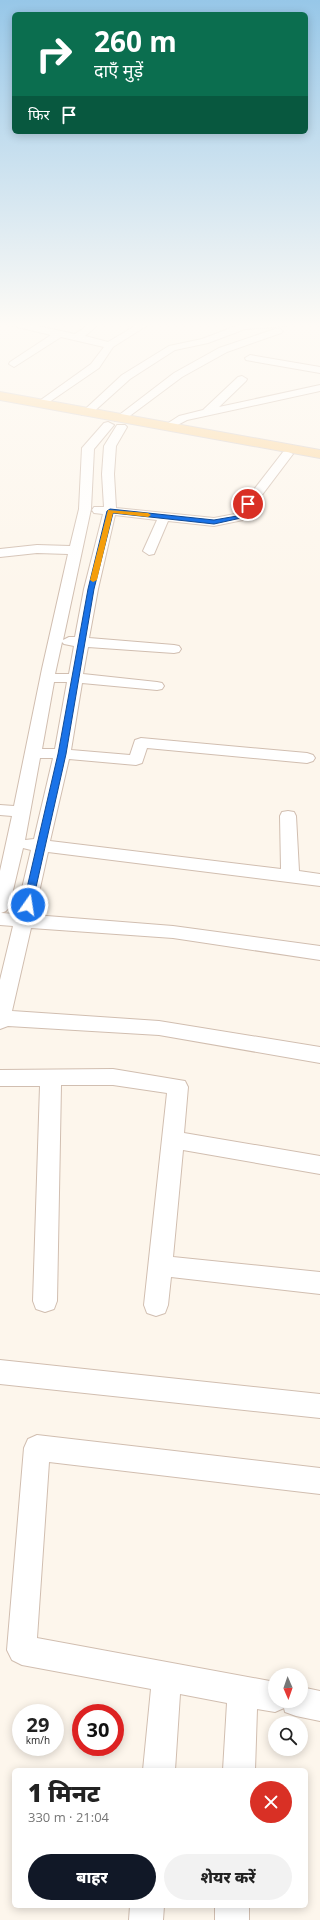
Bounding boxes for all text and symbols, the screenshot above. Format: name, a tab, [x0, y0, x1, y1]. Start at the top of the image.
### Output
text: 260 m	[94, 22, 177, 60]
icon: right	[28, 28, 80, 80]
text: दाएँ मुड़ें	[94, 58, 143, 82]
text: फिर	[28, 104, 50, 124]
icon: arrive	[58, 104, 80, 126]
pin	[231, 487, 265, 521]
icon: arrive	[237, 493, 259, 515]
position arrow	[7, 884, 49, 926]
north arrow	[268, 1668, 308, 1708]
map controls	[268, 1668, 308, 1756]
speed limit sign: 30	[72, 1704, 124, 1756]
text: 29	[27, 1711, 49, 1738]
button: search	[268, 1716, 308, 1756]
text: km/h	[26, 1733, 50, 1747]
text: 1 मिनट	[28, 1776, 100, 1809]
button: close	[250, 1781, 292, 1823]
text: 330 m · 21:04	[28, 1808, 109, 1826]
button: बाहर	[28, 1854, 156, 1900]
button: शेयर करें	[164, 1854, 292, 1900]

